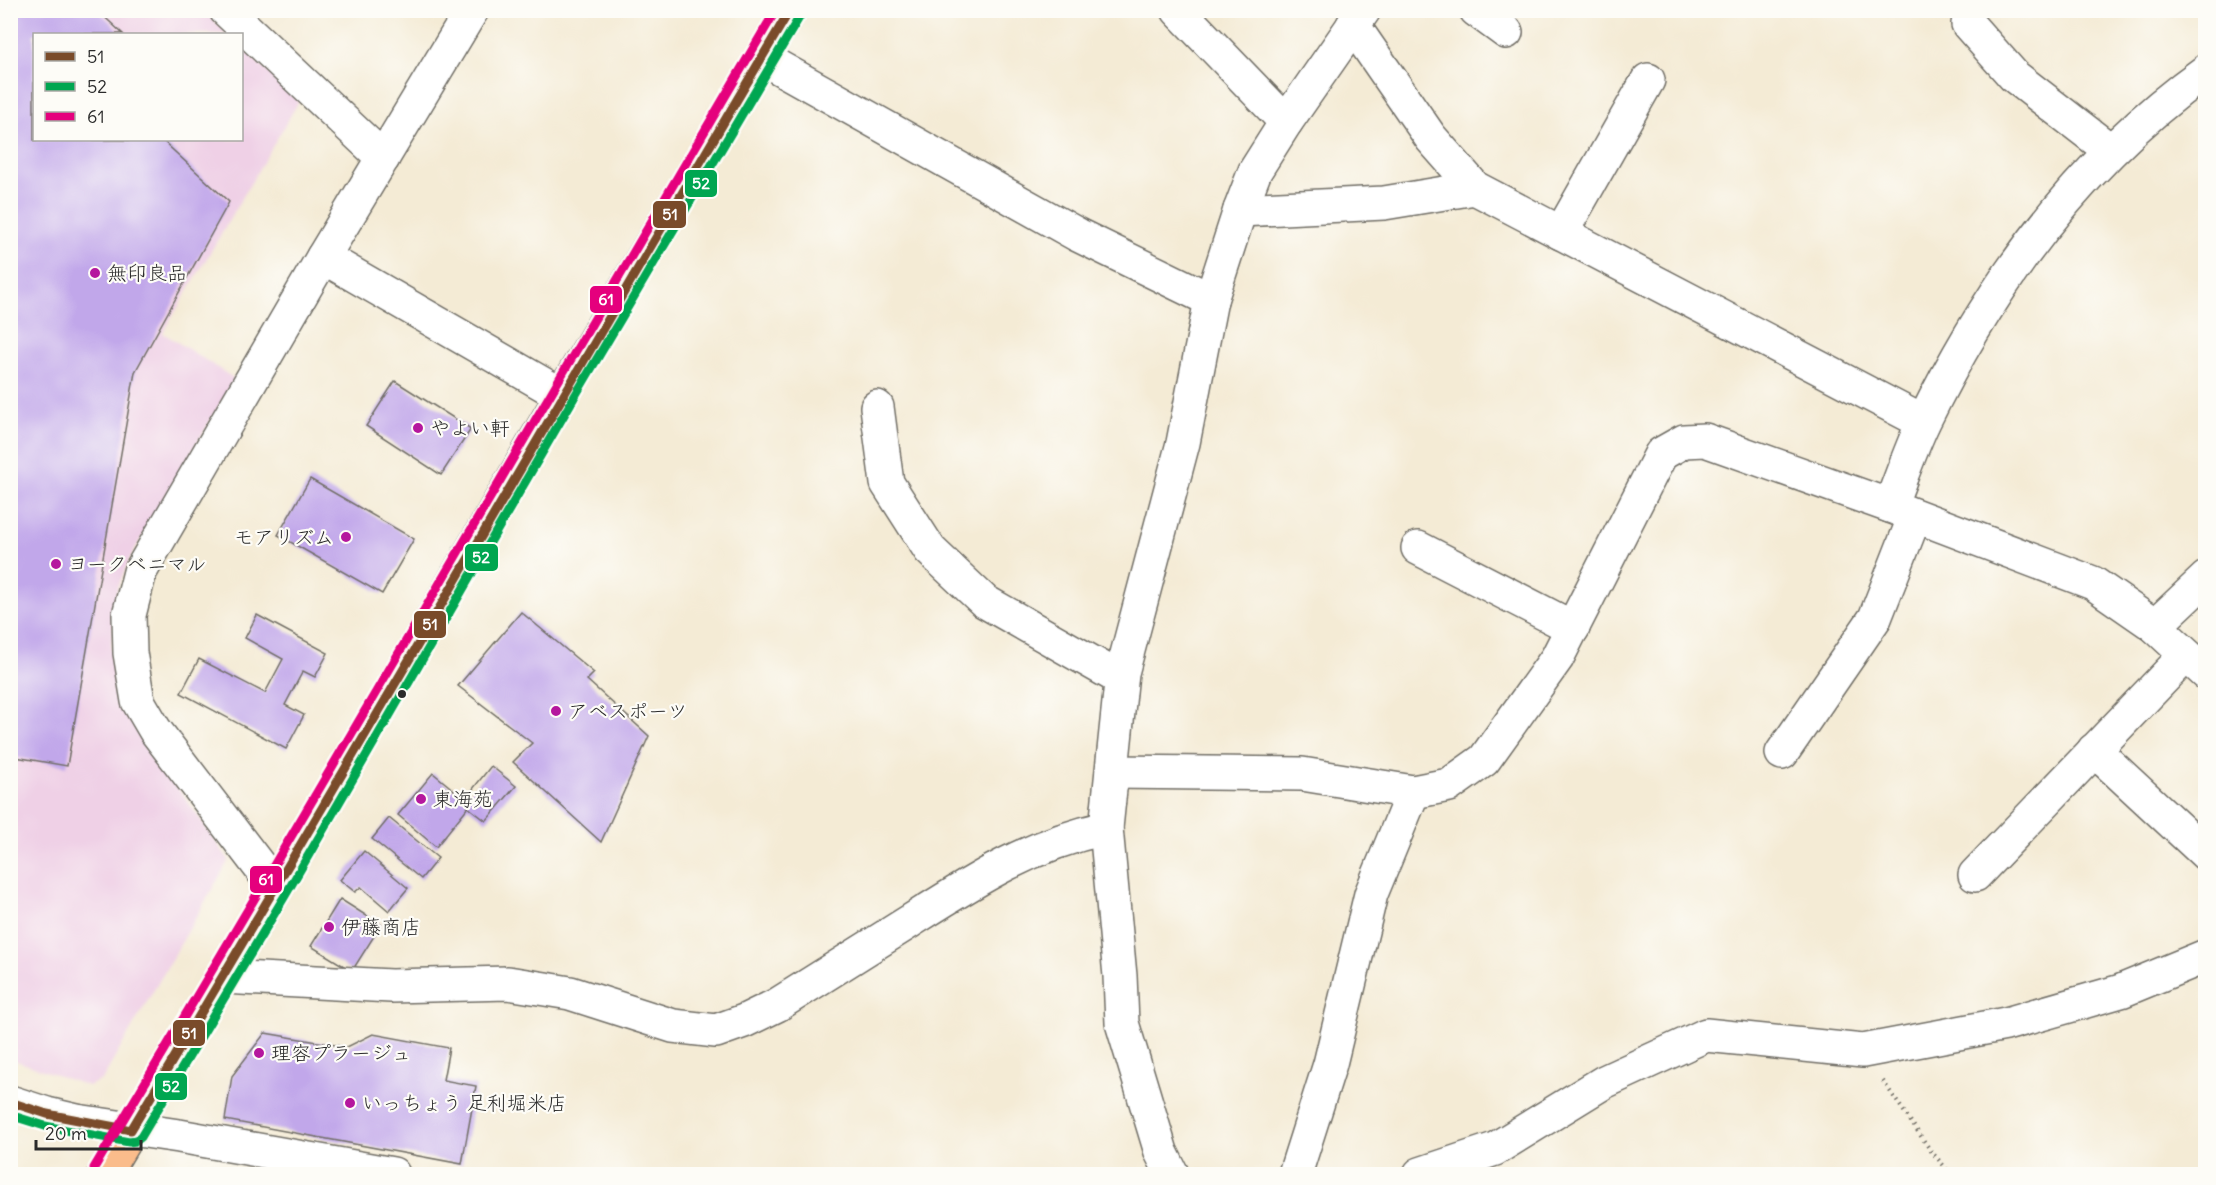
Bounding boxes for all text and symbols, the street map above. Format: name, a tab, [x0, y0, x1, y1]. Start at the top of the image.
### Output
legend	[33, 33, 243, 141]
text: 51	[87, 45, 105, 68]
text: 52	[87, 75, 107, 98]
text: 61	[87, 105, 105, 128]
line badge: 52	[684, 169, 718, 198]
text: 52	[692, 173, 710, 193]
line badge: 51	[652, 200, 687, 229]
text: 51	[662, 204, 678, 224]
place label: 無印良品	[107, 260, 187, 285]
marker: 無印良品	[88, 266, 102, 280]
line badge: 61	[589, 285, 623, 314]
text: 61	[598, 289, 614, 309]
place label: やよい軒	[430, 415, 510, 440]
marker: やよい軒	[411, 421, 425, 435]
place label: モアリズム	[234, 524, 334, 549]
marker: モアリズム	[339, 530, 353, 544]
line badge: 52	[464, 543, 499, 572]
text: 52	[472, 547, 490, 567]
place label: ヨークベニマル	[68, 551, 206, 576]
marker: ヨークベニマル	[49, 557, 63, 571]
line badge: 51	[413, 610, 447, 639]
text: 51	[422, 614, 438, 634]
unlabelled marker	[396, 688, 408, 700]
place label: アベスポーツ	[568, 698, 688, 723]
marker: アベスポーツ	[549, 704, 563, 718]
place label: 東海苑	[433, 786, 493, 811]
marker: 東海苑	[414, 792, 428, 806]
line badge: 61	[249, 865, 283, 894]
text: 61	[258, 869, 274, 889]
place label: 伊藤商店	[341, 914, 421, 939]
marker: 伊藤商店	[322, 920, 336, 934]
line badge: 51	[172, 1019, 206, 1047]
text: 51	[181, 1023, 197, 1043]
place label: 理容プラージュ	[271, 1040, 411, 1065]
marker: 理容プラージュ	[252, 1046, 266, 1060]
line badge: 52	[154, 1072, 188, 1101]
text: 52	[162, 1076, 180, 1096]
place label: いっちょう 足利堀米店	[362, 1090, 567, 1115]
marker: いっちょう 足利堀米店	[343, 1096, 357, 1110]
scale bar	[36, 1113, 141, 1151]
text: 20 m	[45, 1122, 87, 1145]

